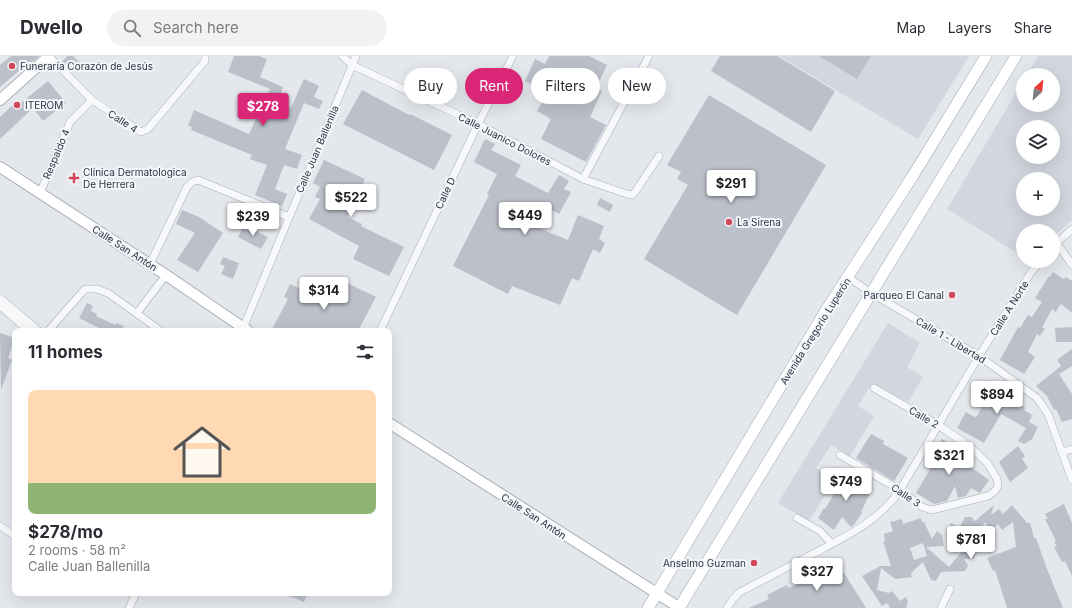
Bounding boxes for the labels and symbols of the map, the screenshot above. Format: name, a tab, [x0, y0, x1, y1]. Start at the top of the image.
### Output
place label: Funeraría Corazón de Jesús	[20, 60, 153, 72]
marker: Funeraría Corazón de Jesús	[7, 61, 17, 71]
north arrow	[1016, 68, 1060, 112]
pin: $278	[239, 93, 287, 127]
place label: ITEROM	[25, 99, 63, 111]
marker: ITEROM	[12, 100, 22, 110]
street label: Calle Juan Ballenilla	[293, 103, 341, 195]
street label: Calle 4	[106, 107, 140, 135]
street label: Calle Juanico Dolores	[456, 110, 554, 168]
street label: Respaldo 4	[40, 127, 72, 181]
place label: Clínica Dermatologica De Herrera	[83, 166, 187, 190]
pin: $291	[707, 170, 755, 204]
marker: Clínica Dermatologica De Herrera	[68, 172, 80, 184]
street label: Calle D	[432, 175, 458, 211]
pin: $522	[327, 184, 375, 218]
pin: $449	[501, 202, 549, 236]
pin: $239	[229, 203, 277, 237]
place label: La Sirena	[737, 216, 781, 228]
marker: La Sirena	[724, 217, 734, 227]
street label: Calle San Antón	[90, 223, 160, 274]
street label: Avenida Gregorio Luperón	[777, 275, 853, 387]
pin: $314	[300, 277, 348, 311]
street label: Calle A Norte	[987, 278, 1031, 338]
place label: Parqueo El Canal	[864, 289, 944, 301]
marker: Parqueo El Canal	[947, 290, 957, 300]
street label: Calle 1 - Libertad	[914, 314, 988, 366]
pin: $894	[973, 381, 1021, 415]
street label: Calle 2	[907, 404, 941, 430]
pin: $321	[925, 442, 973, 476]
pin: $749	[822, 468, 870, 502]
street label: Calle 3	[889, 481, 923, 509]
street label: Calle San Antón	[499, 491, 569, 542]
pin: $781	[947, 526, 995, 560]
place label: Anselmo Guzman	[663, 557, 746, 569]
marker: Anselmo Guzman	[749, 558, 759, 568]
pin: $327	[793, 558, 841, 592]

